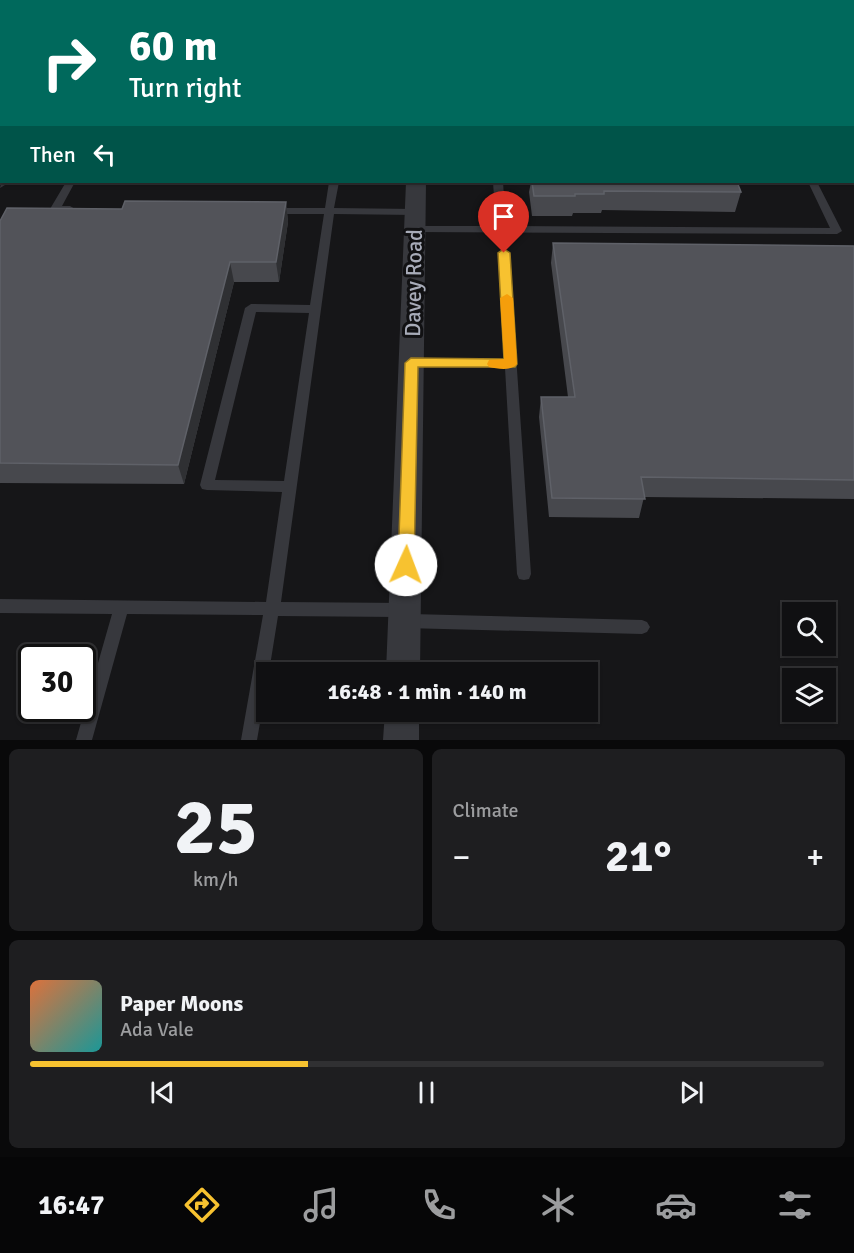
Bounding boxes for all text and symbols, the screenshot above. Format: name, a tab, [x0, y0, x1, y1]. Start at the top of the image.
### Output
text: 60 m	[129, 21, 218, 72]
icon: right	[30, 24, 108, 102]
text: Turn right	[129, 72, 242, 105]
icon: left	[88, 138, 121, 171]
text: Then	[30, 141, 76, 168]
pin	[478, 191, 529, 253]
icon: arrive	[487, 200, 520, 233]
street label: Davey Road	[399, 229, 428, 337]
position arrow	[374, 533, 438, 597]
map controls	[782, 602, 836, 722]
button: search	[782, 602, 836, 656]
speed limit sign: 30	[18, 644, 96, 722]
button: layers	[782, 668, 836, 722]
text: 16:48 · 1 min · 140 m	[327, 678, 527, 705]
text: 25	[174, 780, 258, 876]
text: Climate	[453, 798, 518, 823]
text: 21°	[605, 829, 672, 884]
text: −	[453, 837, 470, 878]
text: +	[806, 837, 824, 878]
text: km/h	[193, 867, 238, 892]
text: Paper Moons	[120, 990, 243, 1017]
text: Ada Vale	[120, 1017, 194, 1042]
icon: previous	[146, 1076, 179, 1109]
icon: pause	[410, 1076, 443, 1109]
icon: next	[675, 1076, 708, 1109]
icon: directions	[181, 1184, 223, 1226]
icon: music	[300, 1184, 342, 1226]
icon: phone	[418, 1184, 460, 1226]
icon: climate	[537, 1184, 579, 1226]
icon: car	[655, 1184, 697, 1226]
icon: filters	[774, 1184, 816, 1226]
text: 16:47	[38, 1189, 105, 1222]

